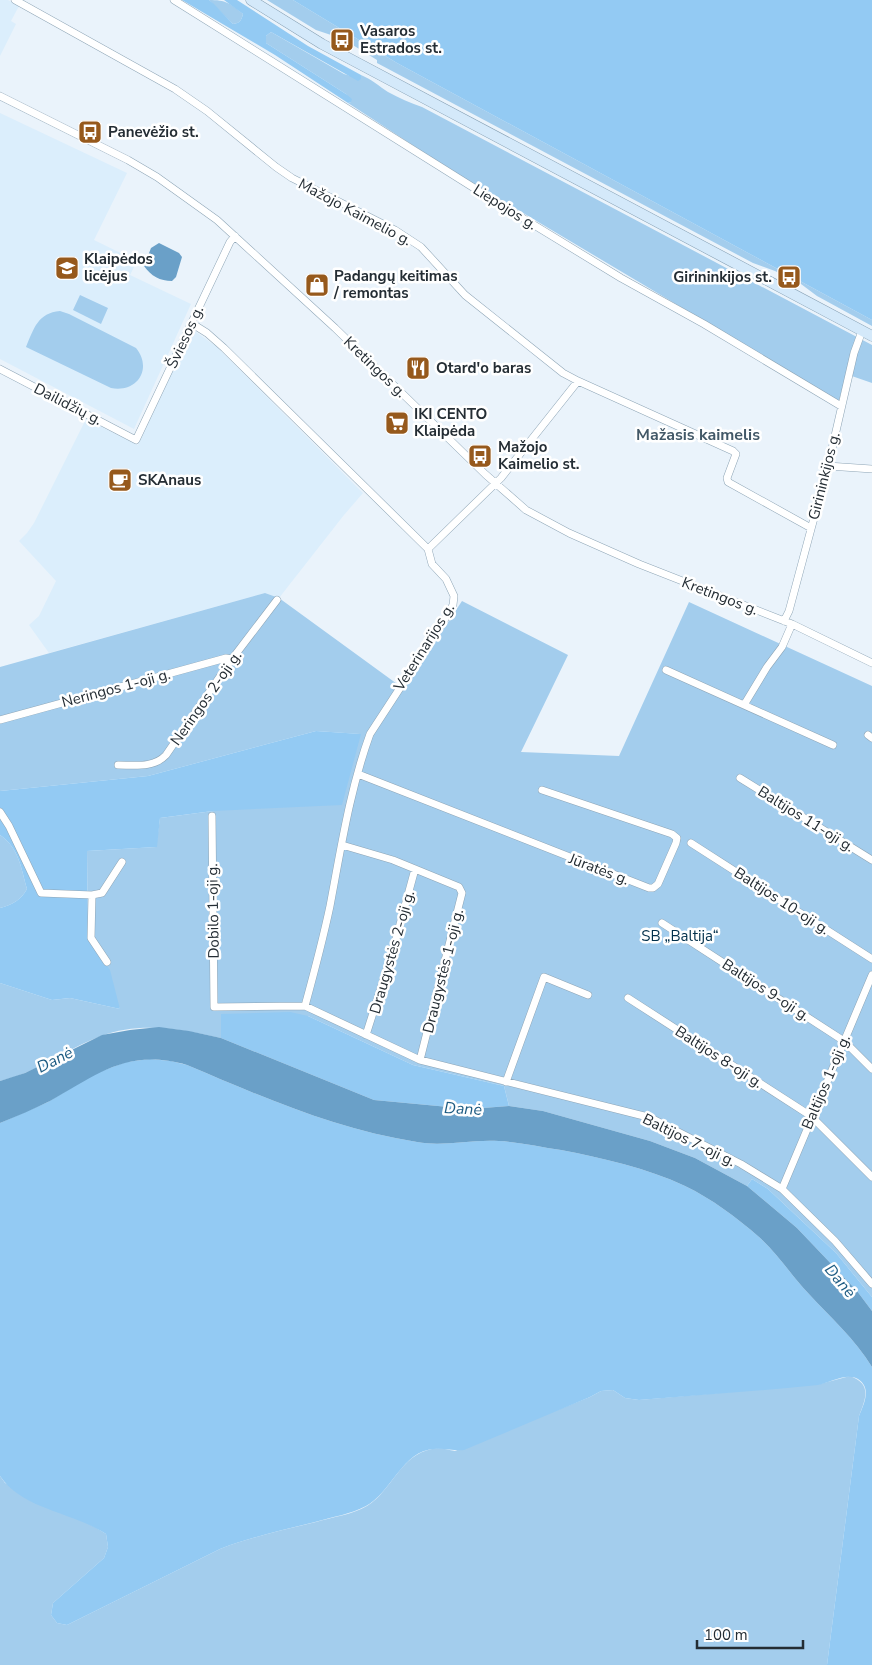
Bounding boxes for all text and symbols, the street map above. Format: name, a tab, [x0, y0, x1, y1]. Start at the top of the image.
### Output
place label: Vasaros Estrados st.	[359, 21, 442, 58]
bus stop icon: Vasaros Estrados st.	[329, 27, 355, 53]
bus stop icon: Panevėžio st.	[77, 119, 103, 145]
place label: Panevėžio st.	[108, 122, 199, 142]
street label: Mažojo Kaimelio g.	[295, 174, 415, 250]
street label: Liepojos g.	[469, 179, 541, 235]
place label: Klaipėdos licėjus	[84, 249, 153, 286]
school or university icon: Klaipėdos licėjus	[54, 255, 80, 281]
bus stop icon: Girininkijos st.	[776, 264, 802, 290]
place label: Padangų keitimas / remontas	[333, 266, 458, 303]
place label: Girininkijos st.	[673, 267, 772, 287]
shop icon: Padangų keitimas / remontas	[304, 272, 330, 298]
street label: Šviesos g.	[161, 302, 208, 372]
street label: Kretingos g.	[339, 332, 411, 402]
restaurant icon: Otard'o baras	[405, 355, 431, 381]
place label: Otard'o baras	[436, 358, 531, 378]
street label: Dailidžių g.	[30, 378, 106, 430]
place label: IKI CENTO Klaipėda	[414, 404, 487, 441]
supermarket icon: IKI CENTO Klaipėda	[384, 410, 410, 436]
district label: Mažasis kaimelis	[636, 424, 760, 446]
street label: Girininkijos g.	[803, 430, 845, 522]
place label: Mažojo Kaimelio st.	[498, 437, 580, 474]
bus stop icon: Mažojo Kaimelio st.	[467, 443, 493, 469]
cafe icon: SKAnaus	[107, 467, 133, 493]
place label: SKAnaus	[138, 470, 201, 490]
street label: Kretingos g.	[679, 572, 761, 620]
street label: Veterinarijos g.	[389, 599, 459, 696]
street label: Neringos 2-oji g.	[166, 647, 246, 749]
street label: Neringos 1-oji g.	[59, 664, 173, 712]
street label: Baltijos 11-oji g.	[754, 781, 858, 857]
street label: Jūratės g.	[565, 848, 632, 890]
street label: Dobilo 1-oji g.	[202, 863, 224, 959]
street label: Baltijos 10-oji g.	[730, 863, 834, 939]
street label: Draugystės 2-oji g.	[365, 888, 419, 1016]
street label: Draugystės 1-oji g.	[418, 907, 468, 1035]
park label: SB „Baltija“	[641, 926, 719, 946]
street label: Baltijos 9-oji g.	[718, 954, 814, 1026]
street label: Baltijos 8-oji g.	[671, 1021, 767, 1093]
street label: Baltijos 1-oji g.	[797, 1032, 855, 1132]
water label: Danė	[33, 1041, 77, 1078]
water label: Danė	[443, 1097, 483, 1121]
street label: Baltijos 7-oji g.	[639, 1109, 739, 1171]
water label: Danė	[819, 1259, 861, 1303]
scale bar	[697, 1618, 803, 1650]
text: 100 m	[704, 1625, 748, 1645]

